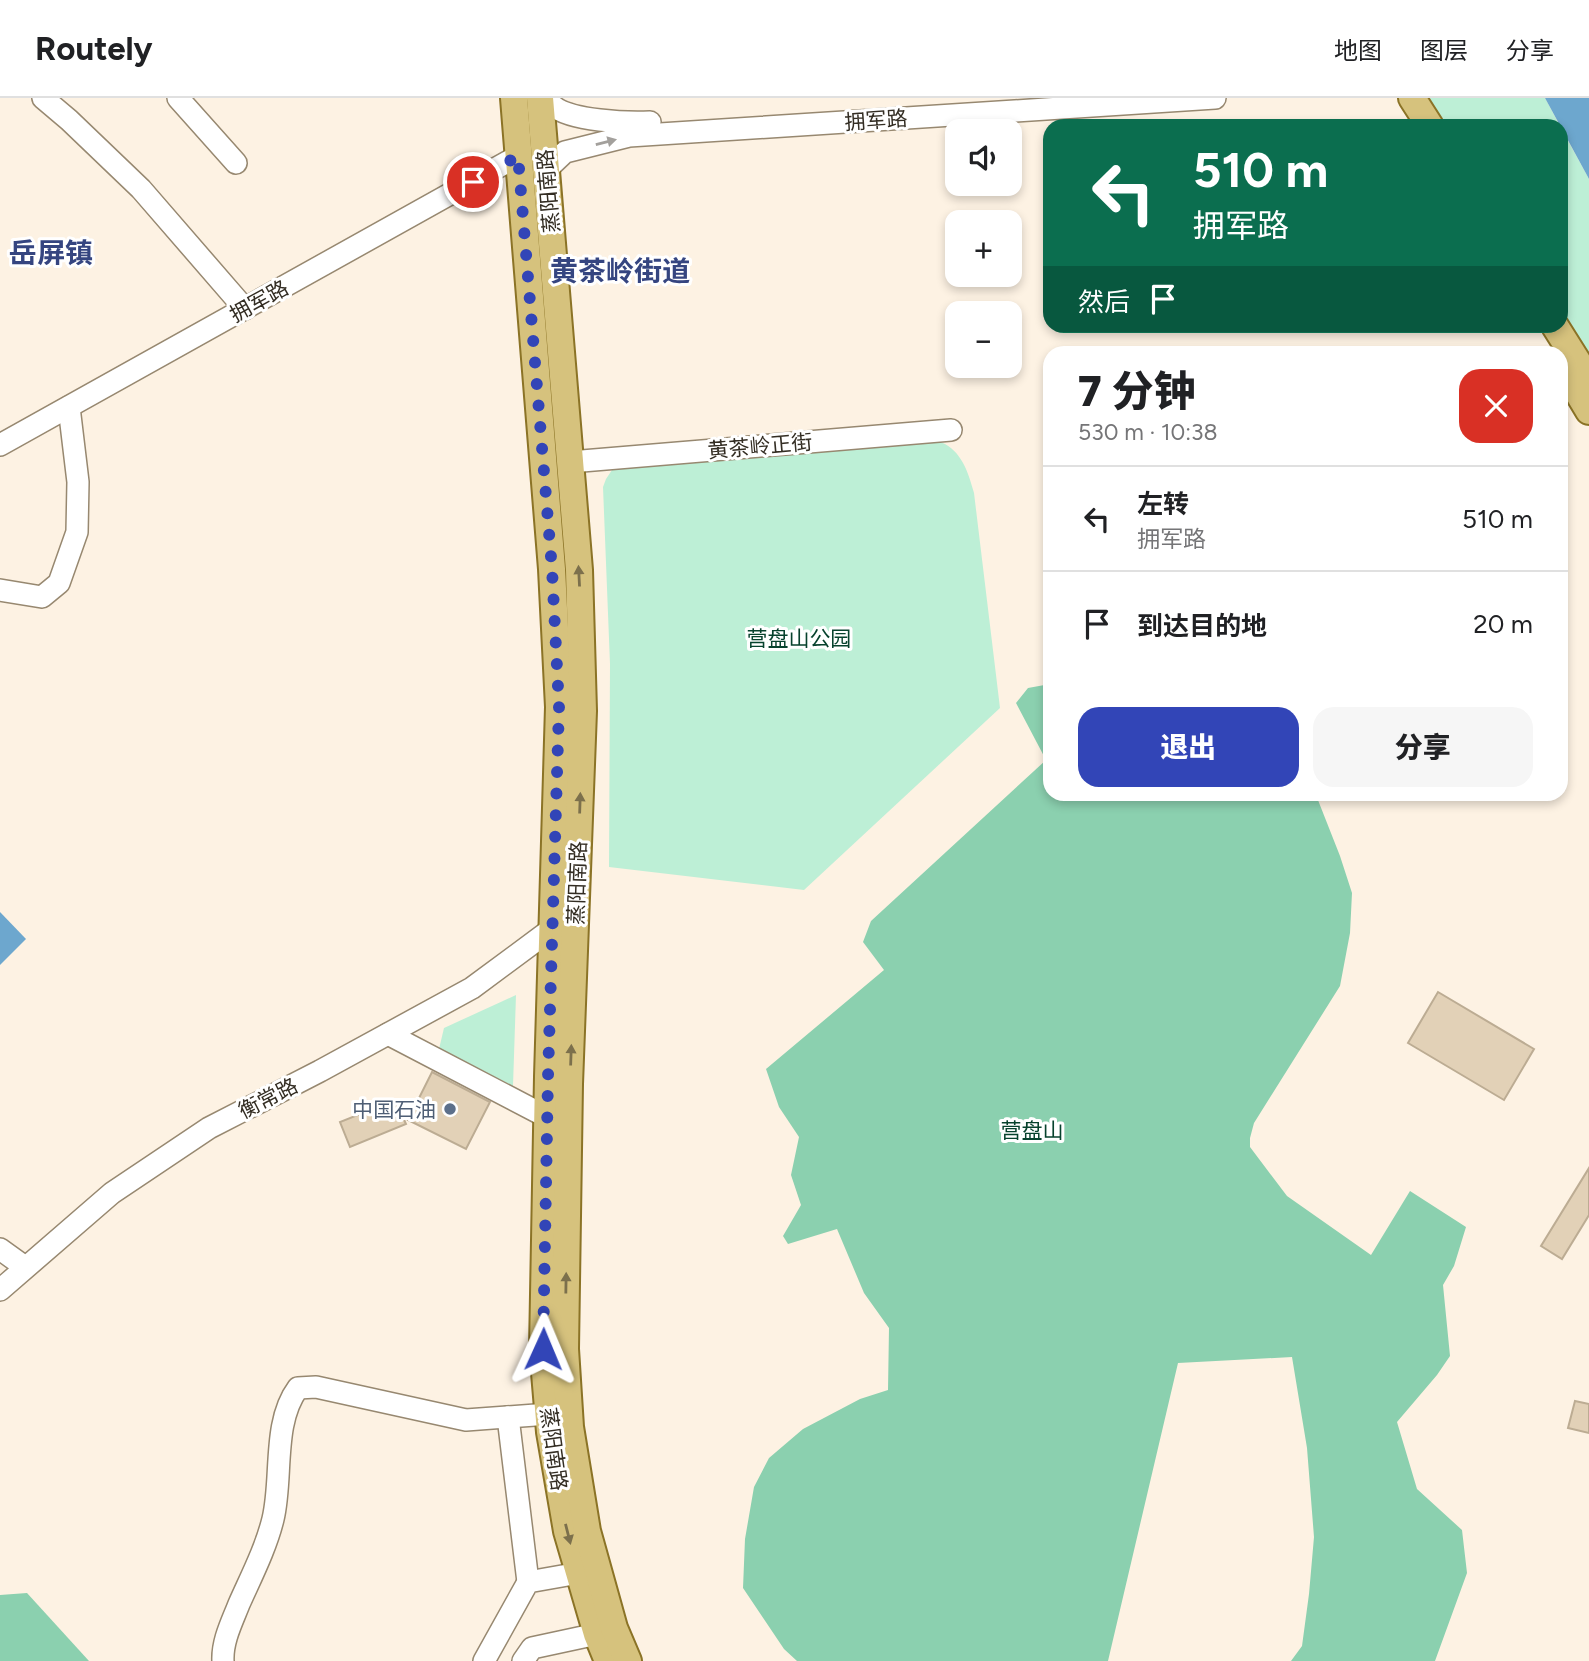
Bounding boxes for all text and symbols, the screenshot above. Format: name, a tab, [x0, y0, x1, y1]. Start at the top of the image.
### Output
text: Routely	[35, 29, 153, 68]
text: 地图	[1334, 36, 1382, 65]
text: 图层	[1420, 36, 1468, 65]
text: 分享	[1506, 36, 1554, 65]
street label: 拥军路	[844, 105, 908, 135]
map controls	[945, 119, 1022, 378]
button: sound	[945, 119, 1022, 196]
one-way arrow	[595, 136, 617, 147]
text: 510 m	[1193, 140, 1328, 199]
icon: left	[1078, 147, 1169, 238]
street label: 蒸阳南路	[532, 148, 564, 234]
pin	[443, 152, 503, 212]
icon: arrive	[454, 163, 492, 201]
text: 拥军路	[1193, 207, 1289, 245]
button: +	[945, 210, 1022, 287]
district label: 岳屏镇	[9, 236, 93, 270]
district label: 黄茶岭街道	[550, 254, 690, 288]
street label: 拥军路	[225, 275, 293, 327]
icon: arrive	[1144, 280, 1182, 318]
text: 然后	[1078, 286, 1130, 318]
button: −	[945, 301, 1022, 378]
text: 7 分钟	[1078, 366, 1196, 417]
button: close	[1459, 369, 1533, 443]
text: 530 m · 10:38	[1078, 418, 1218, 446]
street label: 黄茶岭正街	[707, 429, 813, 463]
text: 左转	[1137, 488, 1189, 520]
icon: left	[1078, 500, 1116, 538]
text: 510 m	[1462, 503, 1533, 535]
text: 拥军路	[1137, 525, 1206, 553]
one-way arrow	[573, 565, 584, 587]
icon: arrive	[1078, 605, 1116, 643]
text: 20 m	[1473, 608, 1533, 640]
text: 到达目的地	[1137, 610, 1267, 642]
park label: 营盘山公园	[747, 626, 852, 651]
button: 退出	[1078, 707, 1299, 787]
button: 分享	[1313, 707, 1533, 787]
one-way arrow	[574, 792, 585, 814]
street label: 蒸阳南路	[563, 841, 591, 925]
one-way arrow	[565, 1044, 576, 1066]
street label: 衡常路	[234, 1073, 302, 1123]
place label: 中国石油	[352, 1097, 436, 1122]
marker: 中国石油	[442, 1101, 458, 1117]
park label: 营盘山	[1001, 1118, 1064, 1143]
one-way arrow	[560, 1271, 572, 1293]
position arrow	[506, 1312, 580, 1386]
street label: 蒸阳南路	[536, 1406, 572, 1492]
one-way arrow	[563, 1524, 574, 1546]

